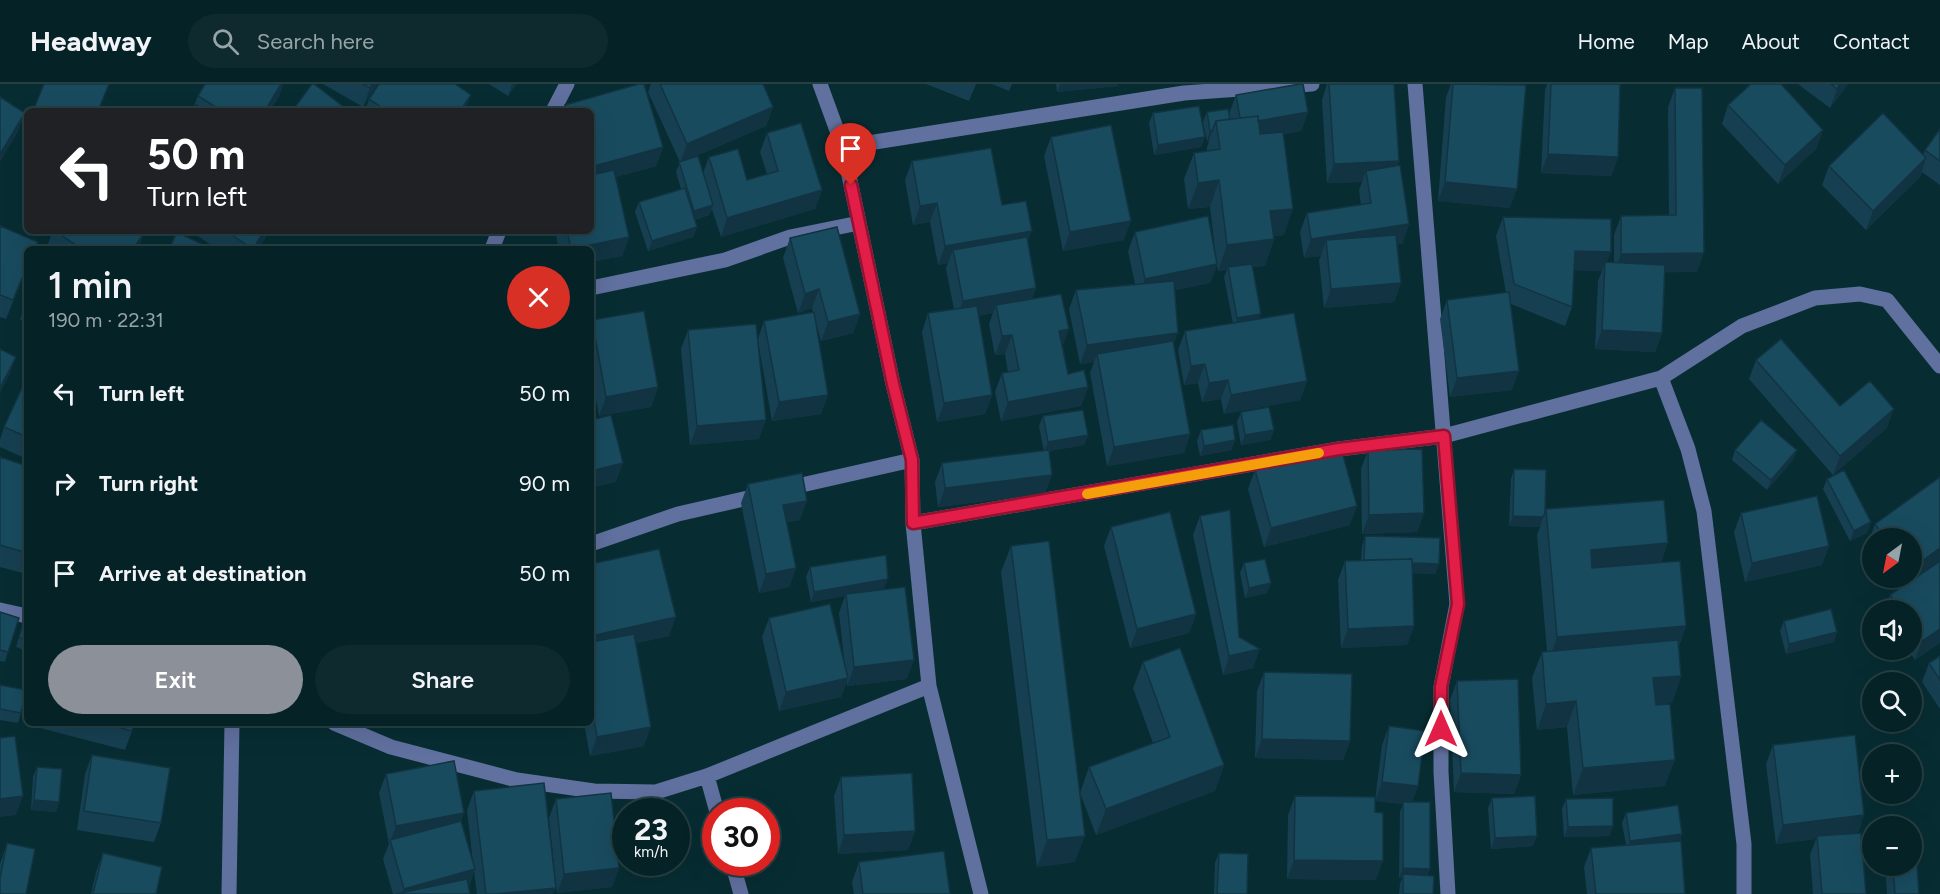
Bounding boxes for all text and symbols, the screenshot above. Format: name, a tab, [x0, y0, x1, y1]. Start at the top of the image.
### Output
search box	[188, 14, 608, 68]
text: Headway	[30, 24, 152, 58]
icon: search	[209, 25, 242, 58]
text: Search here	[257, 28, 374, 55]
text: Home	[1578, 29, 1635, 54]
text: Map	[1668, 29, 1709, 54]
text: About	[1742, 29, 1800, 54]
text: Contact	[1833, 29, 1910, 54]
pin	[825, 123, 876, 185]
text: 50 m	[147, 129, 245, 180]
icon: left	[48, 132, 126, 210]
icon: arrive	[834, 132, 867, 165]
text: Turn left	[147, 180, 247, 213]
text: 1 min	[48, 264, 132, 307]
button: close	[507, 266, 570, 329]
text: 190 m · 22:31	[48, 308, 164, 332]
icon: left	[48, 377, 81, 410]
text: Turn left	[99, 380, 185, 407]
text: 50 m	[519, 380, 570, 407]
icon: right	[48, 467, 81, 500]
text: Turn right	[99, 470, 198, 497]
text: 90 m	[519, 470, 570, 497]
north arrow	[1862, 528, 1922, 588]
map controls	[1862, 528, 1922, 876]
icon: arrive	[48, 557, 81, 590]
text: Arrive at destination	[99, 560, 307, 587]
text: 50 m	[519, 560, 570, 587]
button: sound	[1862, 600, 1922, 660]
button: Exit	[48, 645, 303, 714]
button: Share	[315, 645, 570, 714]
button: search	[1862, 672, 1922, 732]
position arrow	[1409, 697, 1473, 761]
button: +	[1862, 744, 1922, 804]
speed limit sign: 30	[702, 798, 780, 876]
text: 23	[634, 811, 668, 848]
button: −	[1862, 816, 1922, 876]
text: km/h	[634, 843, 668, 861]

